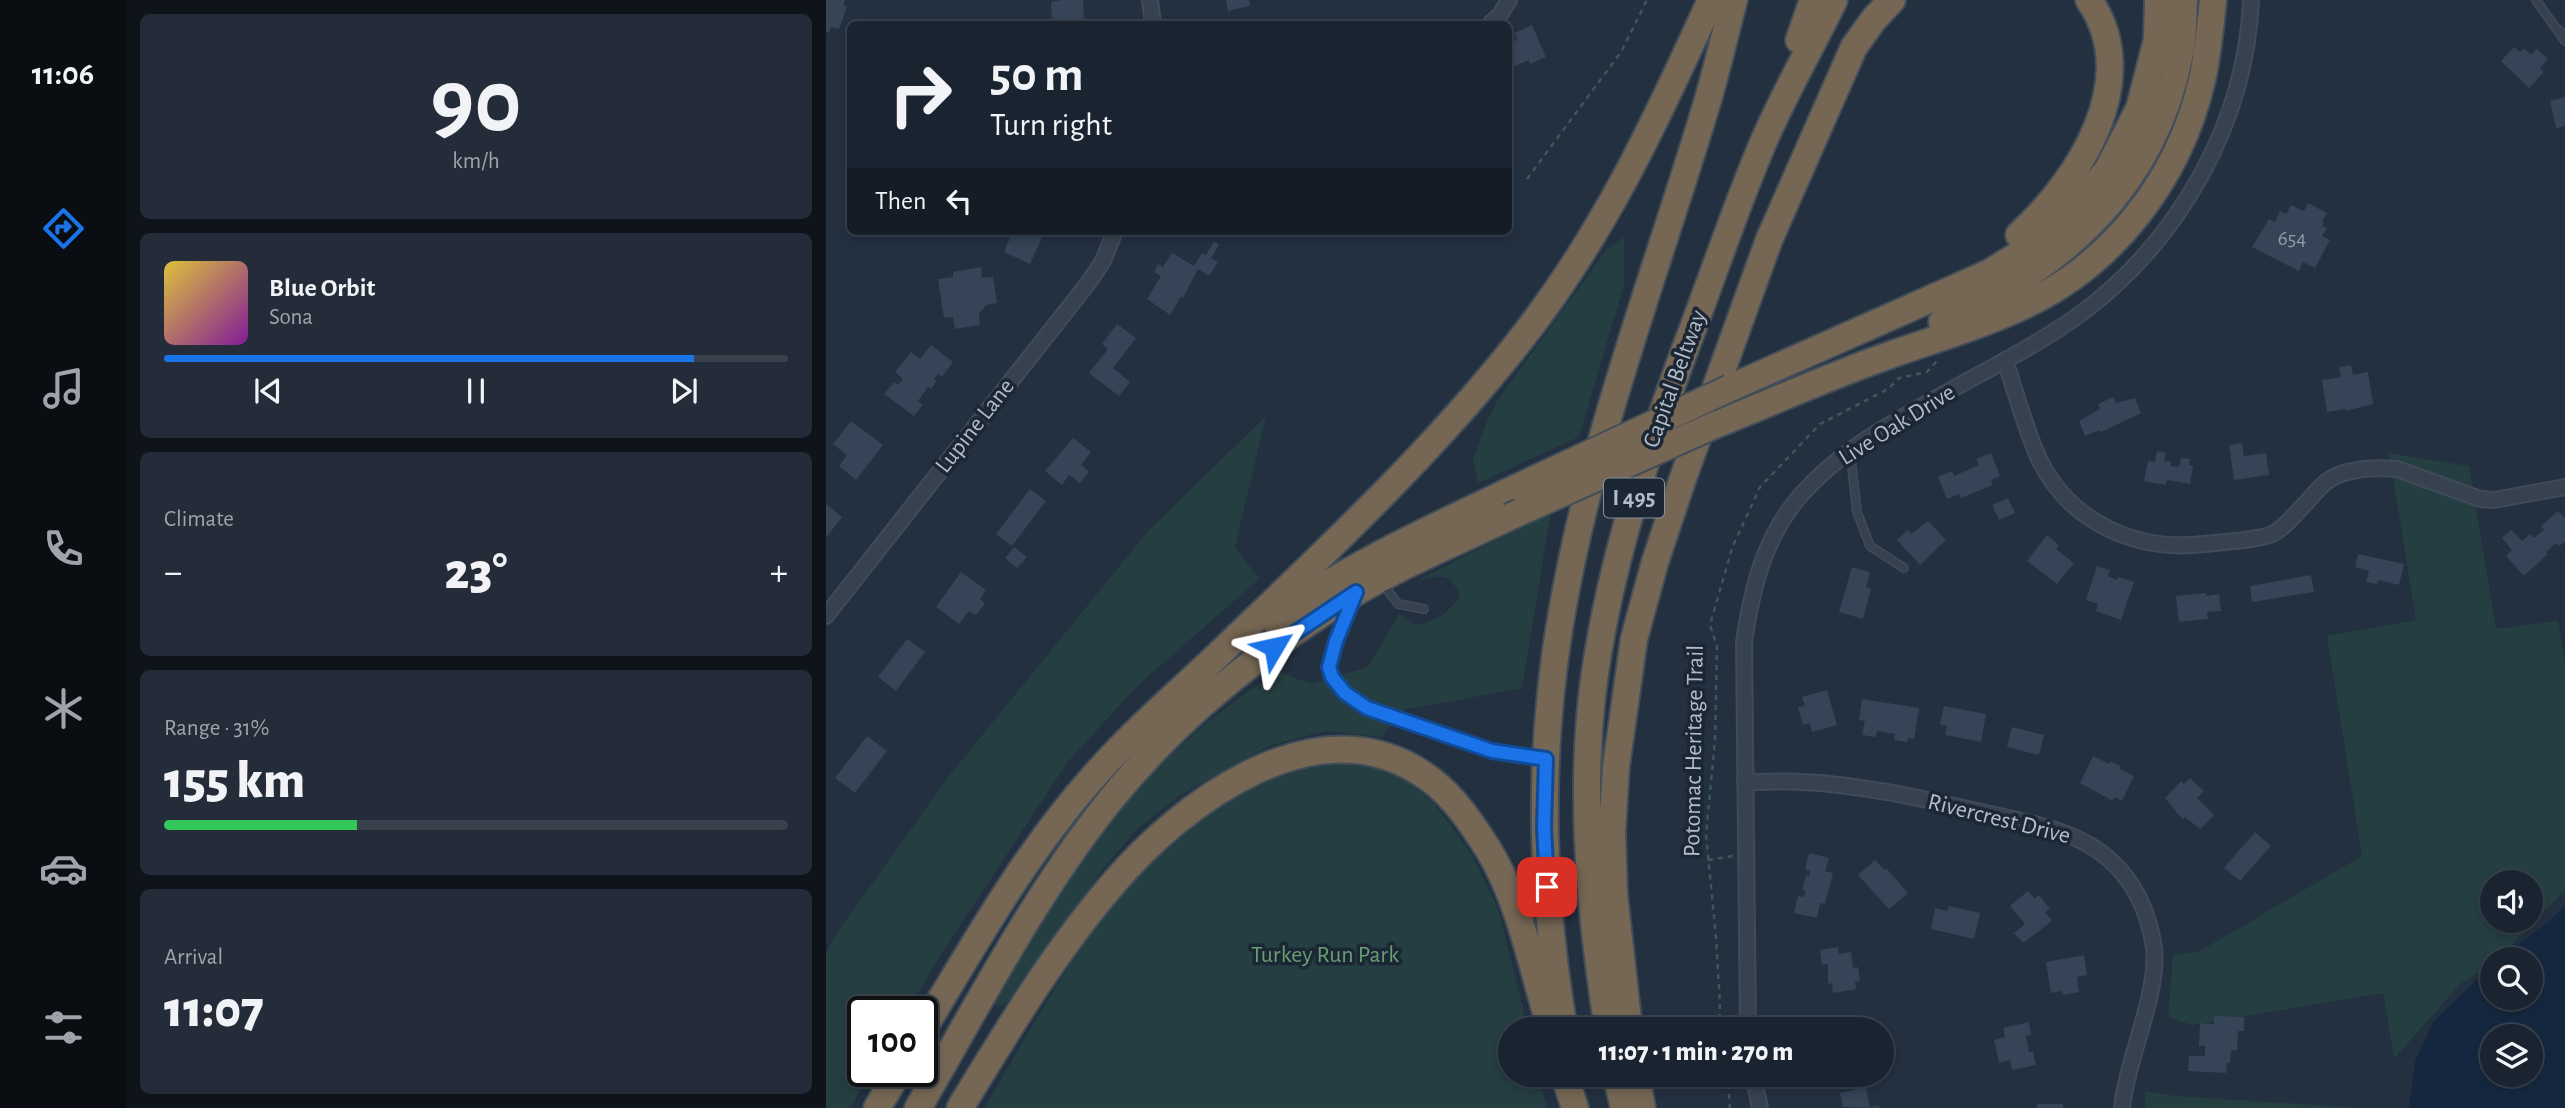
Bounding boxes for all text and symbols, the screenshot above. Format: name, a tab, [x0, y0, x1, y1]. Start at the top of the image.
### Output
icon: right	[875, 49, 966, 140]
text: 50 m	[990, 51, 1084, 100]
text: 90	[430, 57, 522, 148]
text: 11:06	[32, 58, 94, 90]
text: Turn right	[990, 109, 1112, 141]
text: km/h	[452, 150, 500, 173]
icon: left	[940, 182, 978, 220]
text: Then	[875, 188, 926, 214]
icon: directions	[39, 204, 88, 253]
house number: 654	[2278, 228, 2306, 249]
text: Blue Orbit	[269, 275, 375, 301]
text: Sona	[269, 306, 313, 329]
street label: Capital Beltway	[1639, 307, 1711, 451]
icon: music	[39, 364, 88, 413]
icon: previous	[249, 372, 287, 410]
icon: pause	[457, 372, 495, 410]
icon: next	[665, 372, 703, 410]
street label: Lupine Lane	[931, 375, 1019, 477]
street label: Live Oak Drive	[1835, 380, 1959, 470]
road number: I 495	[1604, 478, 1664, 518]
text: Climate	[164, 508, 234, 531]
icon: phone	[39, 524, 88, 573]
text: 23°	[445, 546, 507, 598]
text: −	[164, 554, 182, 592]
text: +	[770, 554, 788, 592]
position arrow	[1237, 610, 1311, 684]
street label: Potomac Heritage Trail	[1680, 645, 1708, 857]
icon: climate	[39, 684, 88, 733]
text: Range · 31%	[164, 717, 270, 740]
text: 155 km	[164, 755, 305, 807]
street label: Rivercrest Drive	[1925, 790, 2073, 848]
icon: car	[39, 844, 88, 893]
pin	[1517, 857, 1577, 917]
icon: arrive	[1528, 868, 1566, 906]
map controls	[2480, 870, 2543, 1087]
button: sound	[2480, 870, 2543, 933]
park label: Turkey Run Park	[1251, 943, 1399, 967]
text: Arrival	[164, 946, 223, 969]
button: search	[2480, 947, 2543, 1010]
text: 11:07	[164, 984, 264, 1036]
speed limit sign: 100	[847, 996, 938, 1087]
icon: filters	[39, 1003, 88, 1052]
button: layers	[2480, 1024, 2543, 1087]
text: 11:07 · 1 min · 270 m	[1599, 1039, 1793, 1065]

